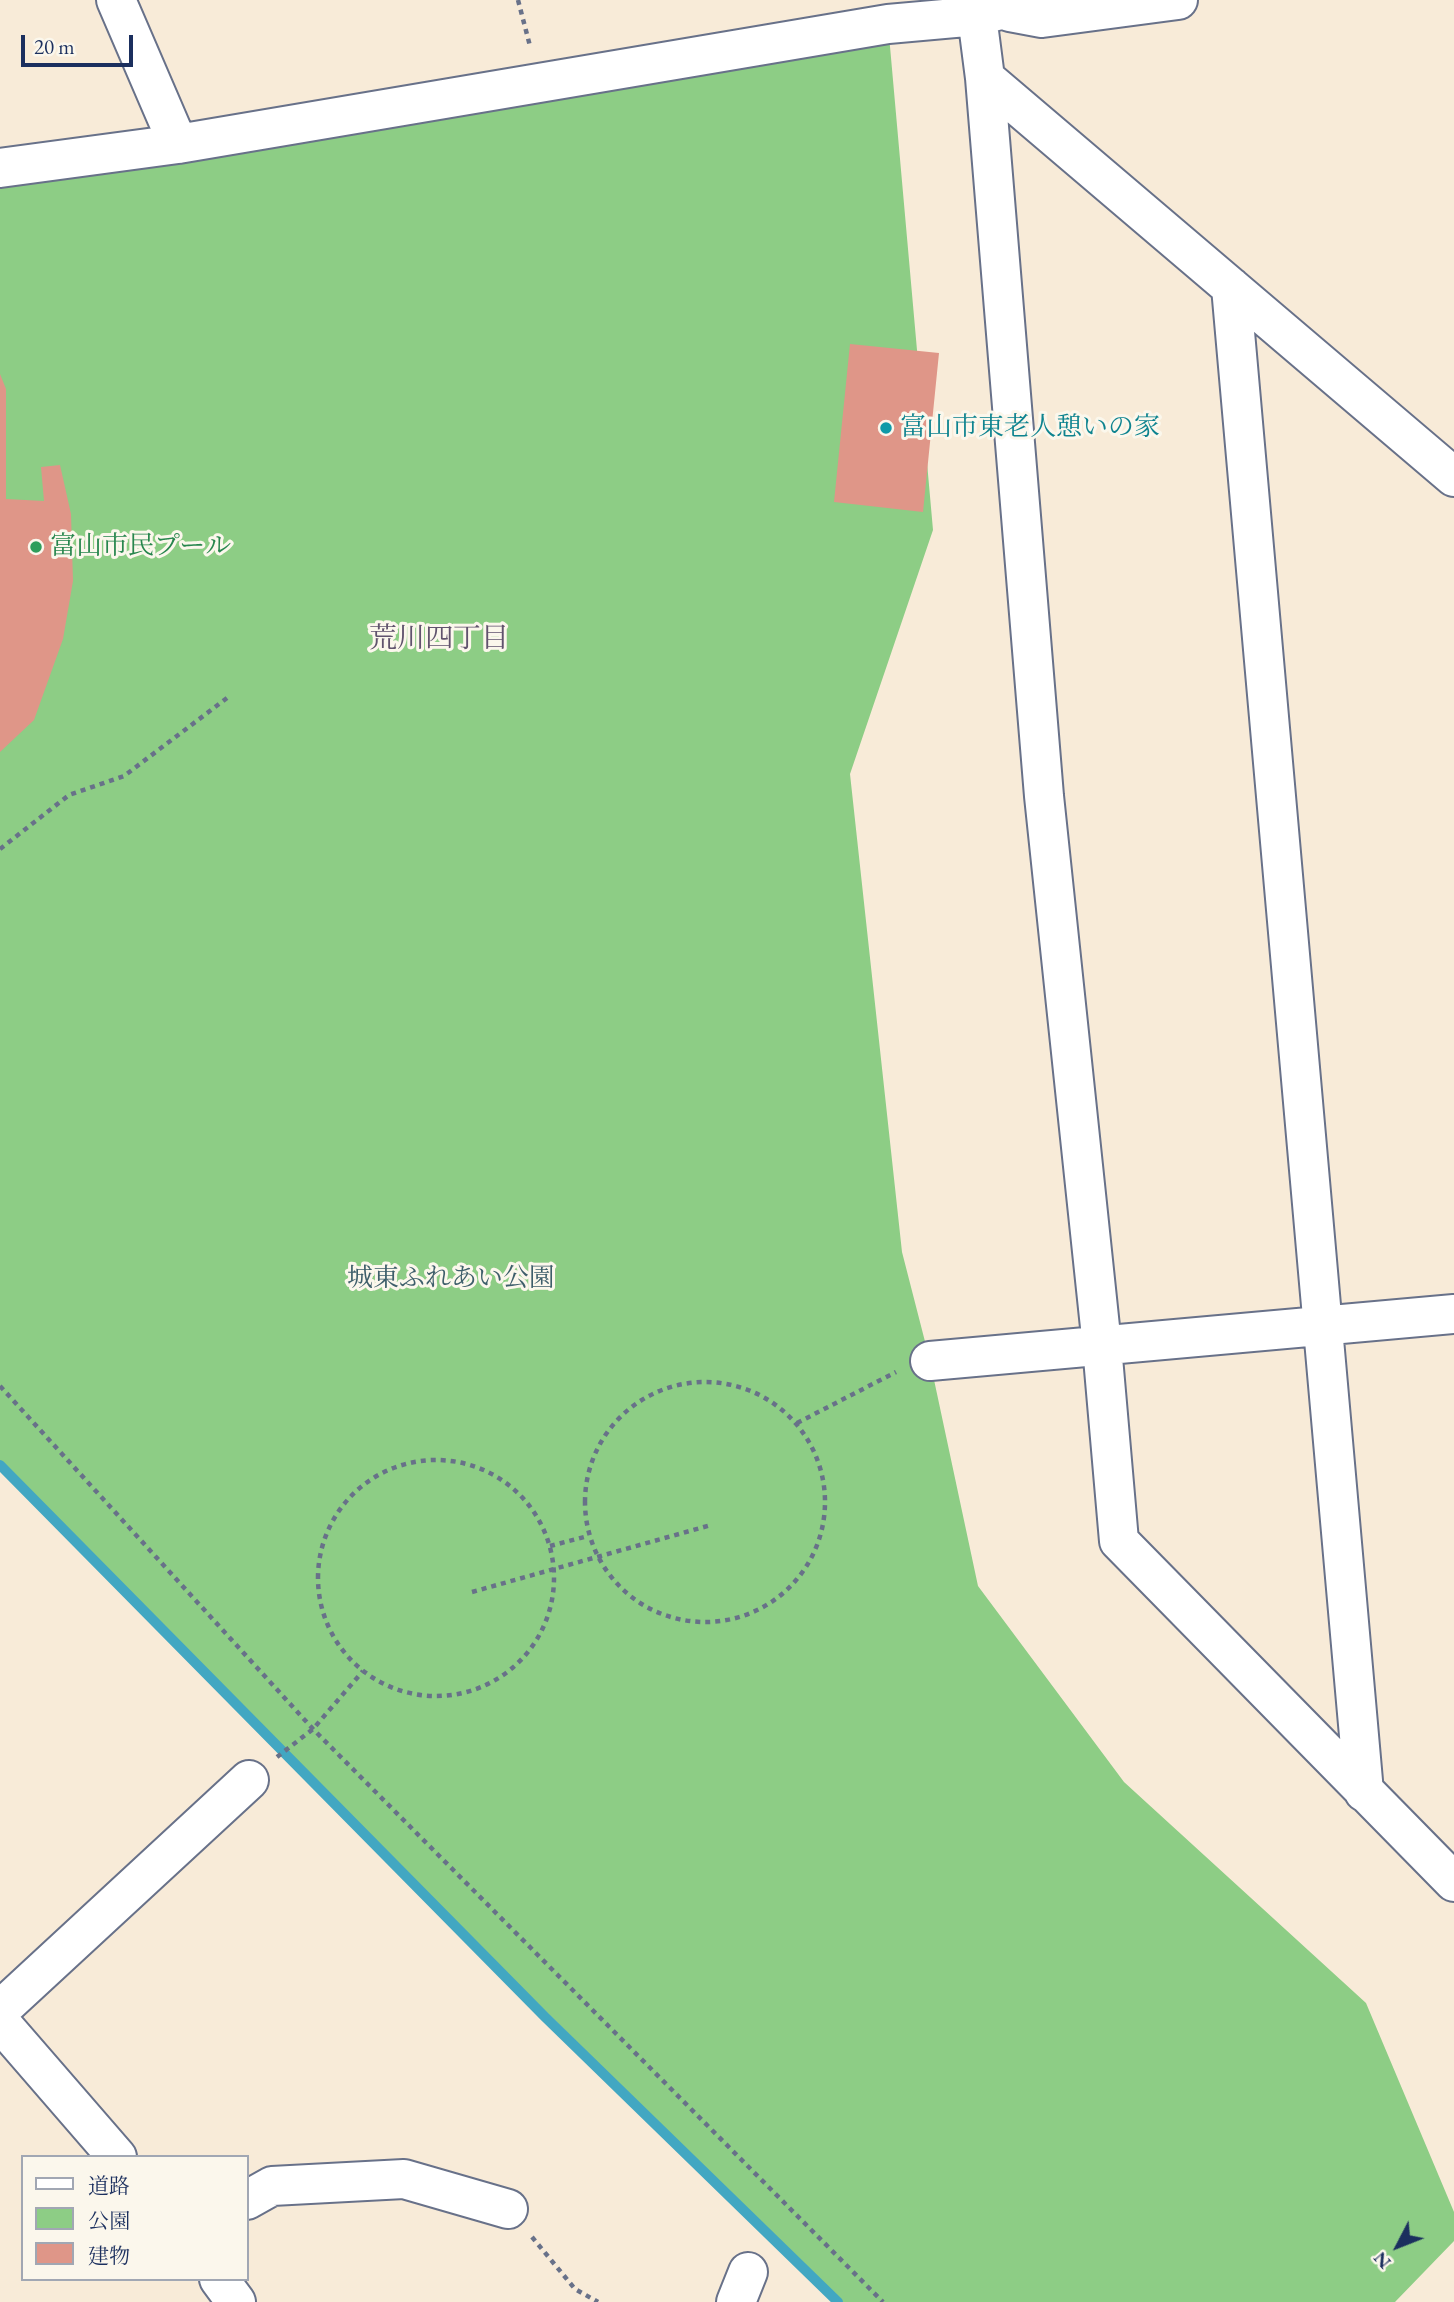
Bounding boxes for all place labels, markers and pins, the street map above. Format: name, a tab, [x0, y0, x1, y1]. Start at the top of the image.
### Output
place label: 富山市東老人憩いの家	[900, 412, 1160, 444]
marker: 富山市東老人憩いの家	[878, 420, 894, 436]
place label: 富山市民プール	[50, 531, 231, 563]
marker: 富山市民プール	[28, 539, 44, 555]

